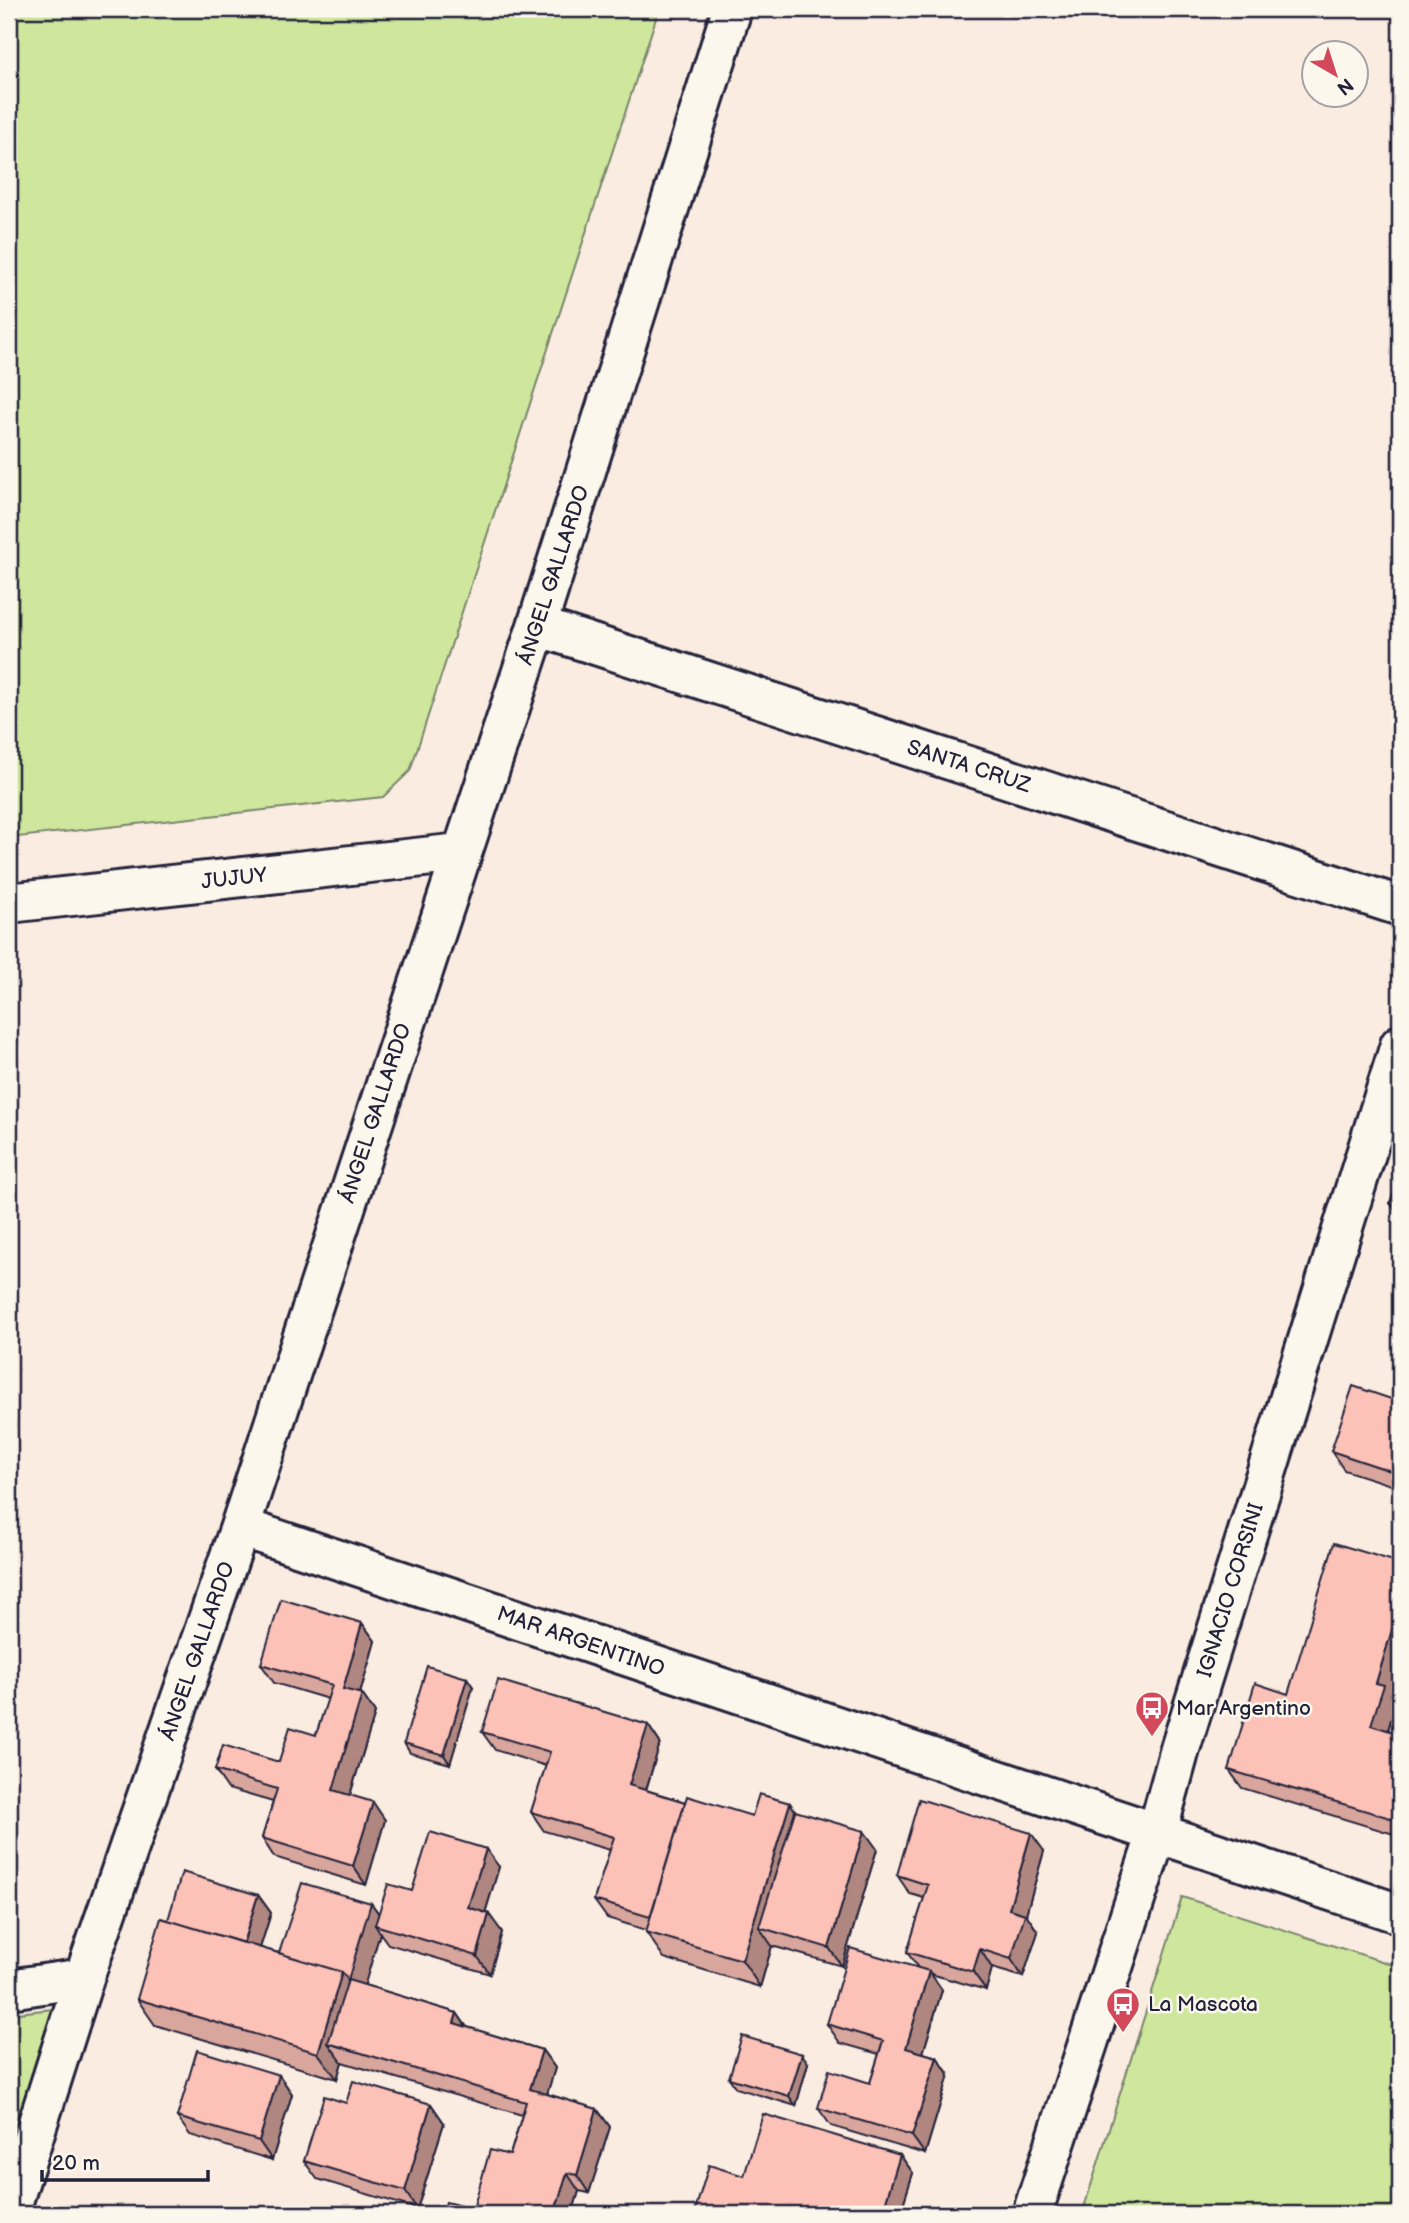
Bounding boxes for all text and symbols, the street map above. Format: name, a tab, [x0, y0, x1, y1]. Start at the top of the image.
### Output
north arrow	[1300, 38, 1370, 108]
text: N	[1332, 73, 1358, 99]
street label: ÁNGEL GALLARDO	[513, 482, 594, 668]
street label: SANTA CRUZ	[904, 735, 1034, 798]
street label: JUJUY	[200, 863, 269, 894]
street label: ÁNGEL GALLARDO	[335, 1020, 416, 1206]
street label: IGNACIO CORSINI	[1192, 1500, 1269, 1680]
street label: ÁNGEL GALLARDO	[155, 1559, 240, 1744]
street label: MAR ARGENTINO	[494, 1601, 668, 1682]
bus stop icon: Mar Argentino	[1133, 1689, 1171, 1738]
place label: Mar Argentino	[1176, 1696, 1311, 1721]
bus stop icon: La Mascota	[1104, 1985, 1142, 2034]
place label: La Mascota	[1148, 1992, 1258, 2017]
scale bar	[42, 2139, 208, 2183]
text: 20 m	[52, 2151, 100, 2176]

